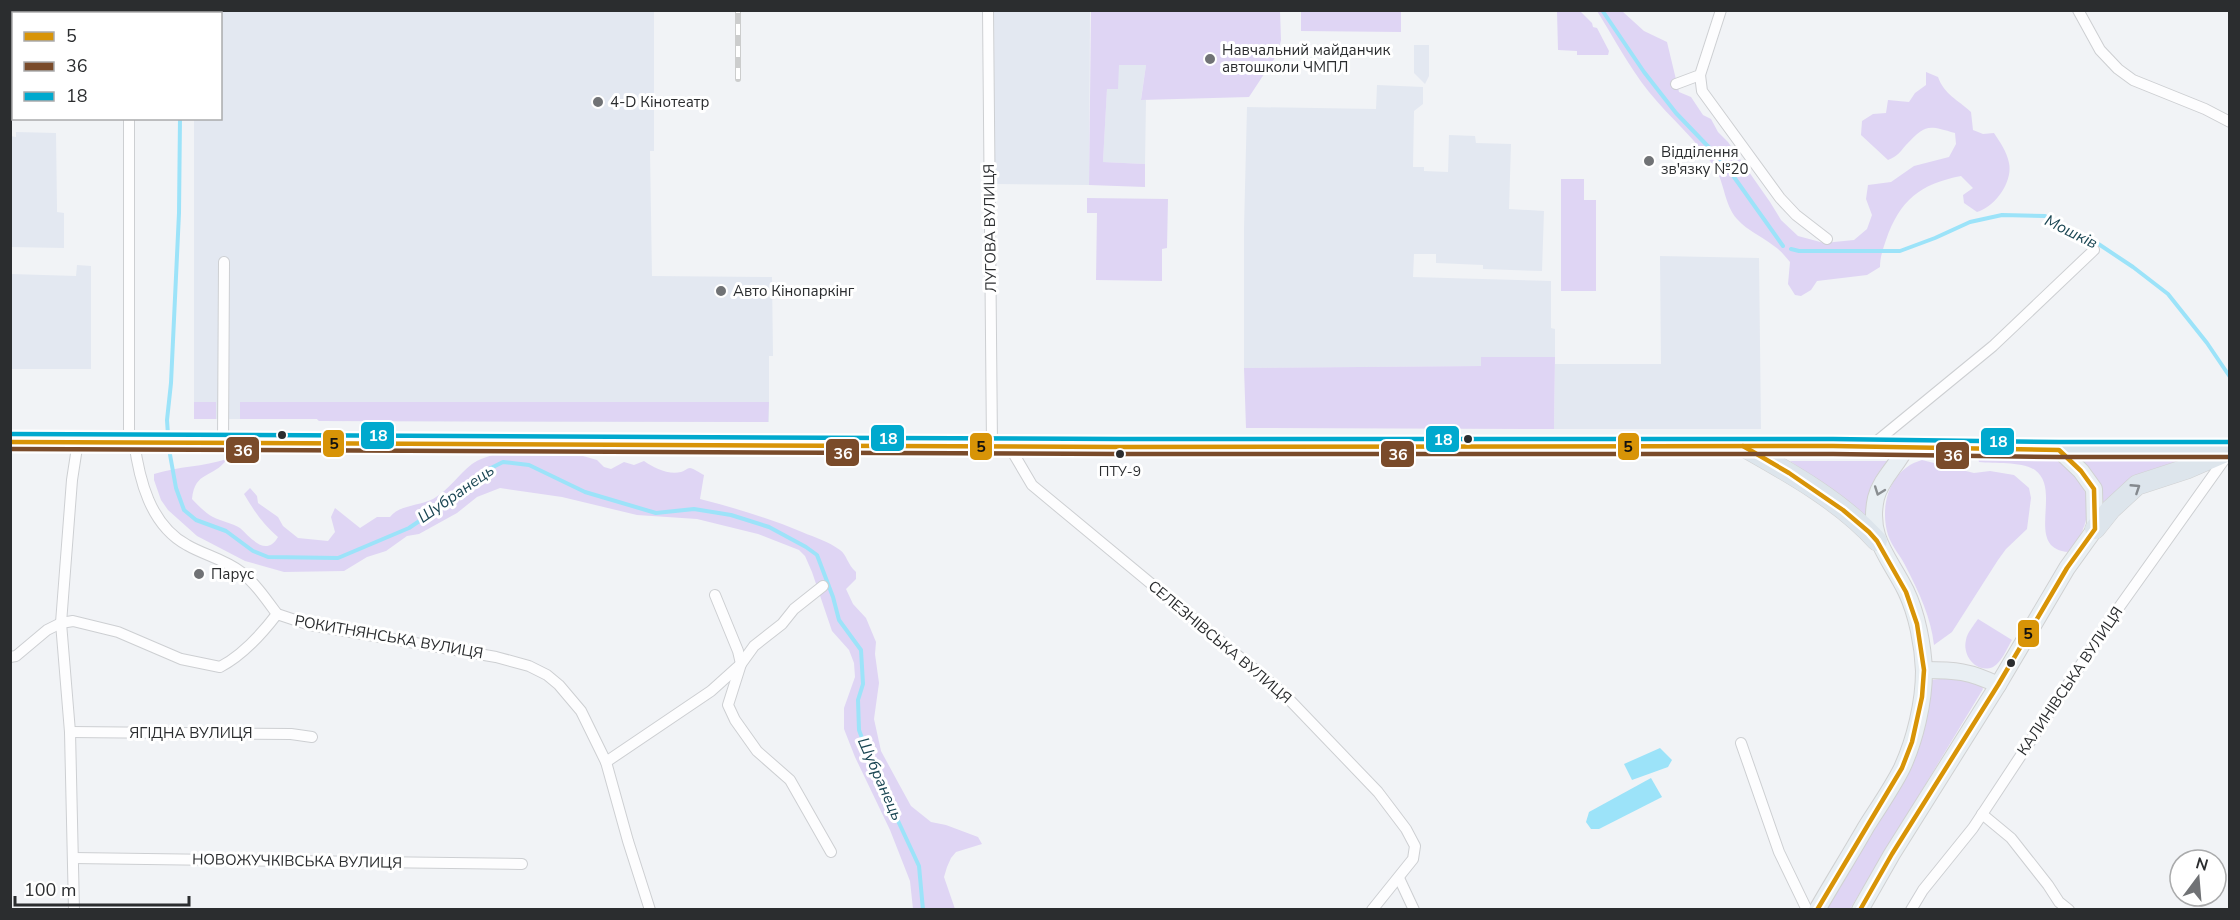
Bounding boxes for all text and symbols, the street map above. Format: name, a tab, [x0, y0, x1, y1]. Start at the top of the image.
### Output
legend	[12, 12, 222, 120]
text: 5	[66, 24, 77, 48]
place label: Навчальний майданчик автошколи ЧМПЛ	[1222, 40, 1390, 77]
marker: Навчальний майданчик автошколи ЧМПЛ	[1203, 52, 1217, 66]
text: 36	[66, 54, 88, 78]
text: 18	[66, 84, 88, 108]
place label: 4-D Кінотеатр	[610, 92, 709, 112]
marker: 4-D Кінотеатр	[591, 95, 605, 109]
place label: Відділення зв'язку №20	[1661, 142, 1748, 179]
marker: Відділення зв'язку №20	[1642, 154, 1656, 168]
street label: ЛУГОВА ВУЛИЦЯ	[979, 164, 1001, 292]
water label: Мошків	[2041, 210, 2101, 254]
place label: Авто Кінопаркінг	[733, 281, 855, 301]
marker: Авто Кінопаркінг	[714, 284, 728, 298]
line badge: 18	[360, 421, 395, 450]
line badge: 18	[870, 424, 905, 452]
text: 18	[368, 425, 388, 447]
line badge: 18	[1425, 425, 1460, 453]
line badge: 18	[1980, 427, 2015, 456]
text: 18	[878, 428, 898, 450]
unlabelled marker	[276, 429, 288, 441]
line badge: 5	[322, 429, 345, 458]
text: 18	[1433, 429, 1453, 451]
text: 18	[1988, 431, 2008, 453]
line badge: 5	[969, 432, 993, 461]
line badge: 5	[1617, 432, 1640, 461]
text: 5	[329, 433, 339, 455]
unlabelled marker	[1462, 433, 1474, 445]
line badge: 36	[225, 436, 260, 464]
text: 5	[976, 436, 986, 458]
text: 5	[1623, 436, 1633, 458]
line badge: 36	[825, 438, 860, 467]
text: 36	[233, 440, 253, 462]
line badge: 36	[1380, 440, 1415, 468]
line badge: 36	[1935, 441, 1970, 470]
text: 36	[833, 443, 853, 465]
text: 36	[1388, 444, 1408, 466]
text: 36	[1943, 445, 1963, 467]
marker: ПТУ-9	[1114, 448, 1126, 460]
water label: Шубранець	[413, 460, 499, 528]
place label: ПТУ-9	[1099, 462, 1141, 481]
one-way arrow	[1874, 485, 1887, 495]
one-way arrow	[2129, 485, 2140, 496]
place label: Парус	[211, 564, 254, 584]
marker: Парус	[192, 567, 206, 581]
street label: СЕЛЕЗНІВСЬКА ВУЛИЦЯ	[1144, 576, 1296, 708]
street label: КАЛИНІВСЬКА ВУЛИЦЯ	[2013, 603, 2127, 759]
street label: РОКИТНЯНСЬКА ВУЛИЦЯ	[293, 611, 485, 663]
line badge: 5	[2017, 619, 2040, 648]
text: 5	[2023, 623, 2033, 645]
unlabelled marker	[2005, 657, 2017, 669]
street label: ЯГІДНА ВУЛИЦЯ	[129, 723, 253, 743]
water label: Шубранець	[852, 734, 908, 824]
north arrow	[2168, 848, 2228, 908]
street label: НОВОЖУЧКІВСЬКА ВУЛИЦЯ	[192, 849, 402, 873]
text: N	[2193, 852, 2211, 877]
scale bar	[15, 869, 189, 907]
text: 100 m	[24, 878, 76, 902]

